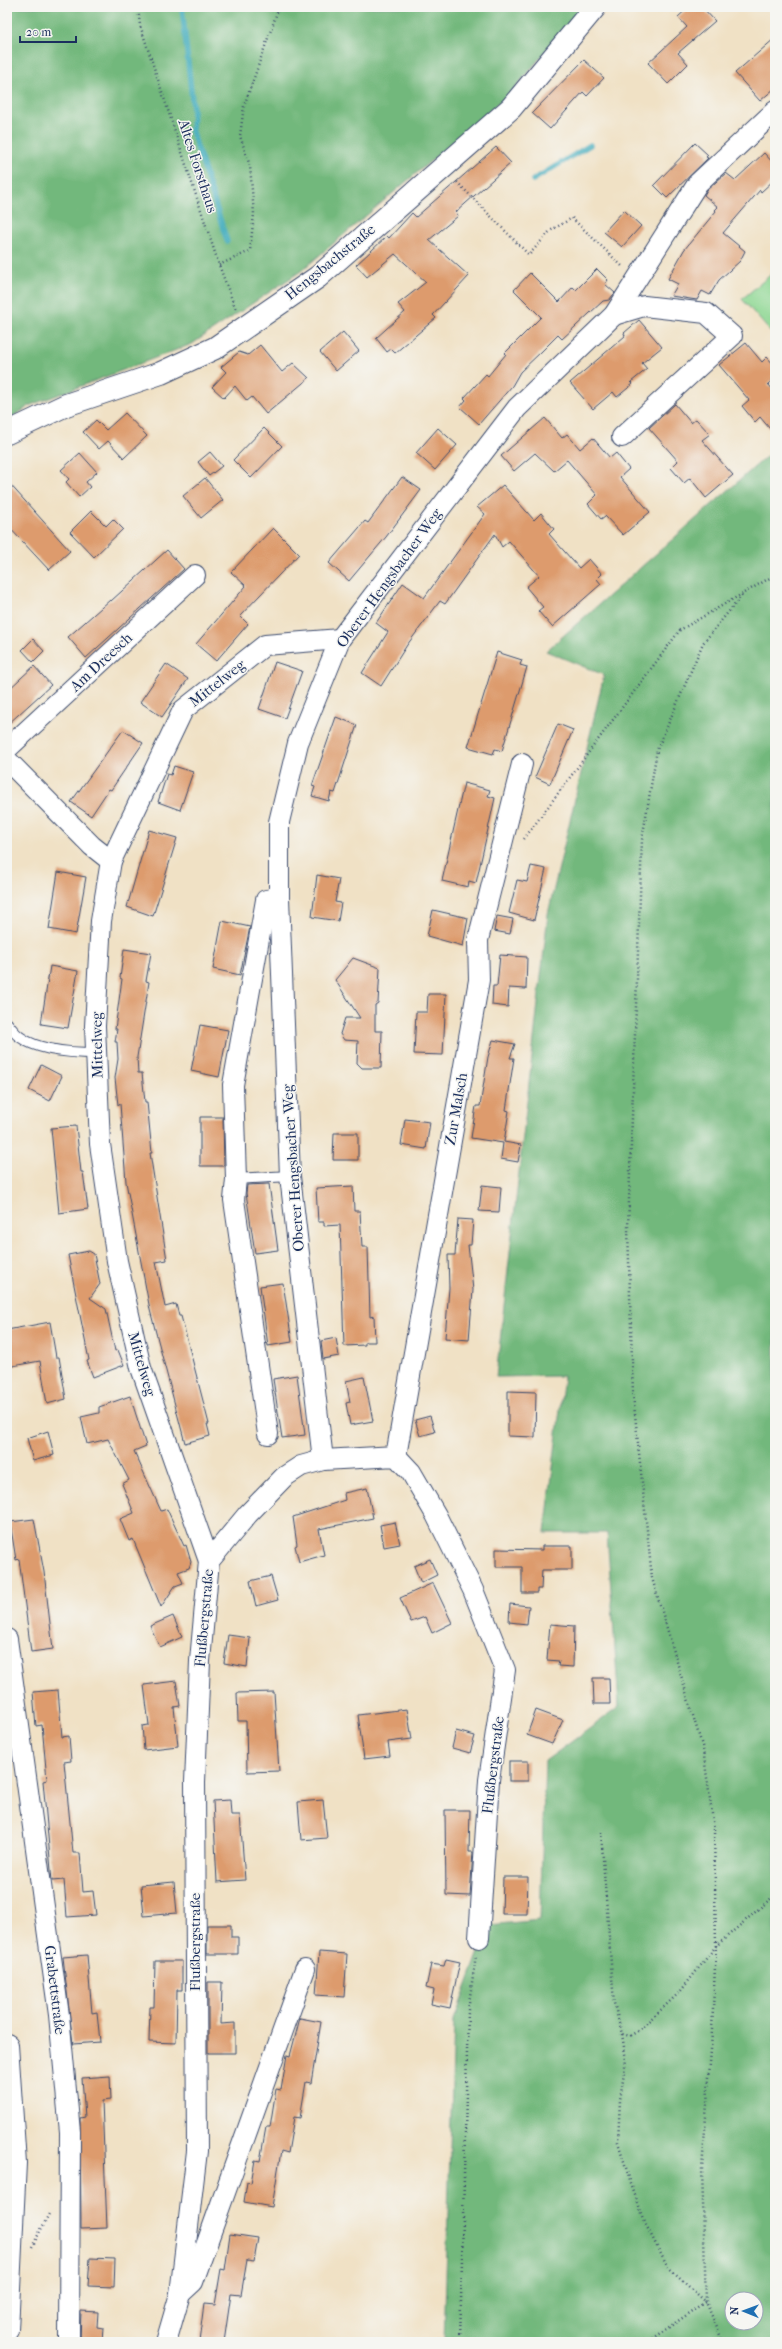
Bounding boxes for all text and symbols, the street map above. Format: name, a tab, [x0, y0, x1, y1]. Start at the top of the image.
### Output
scale bar	[20, 18, 76, 44]
text: 20 m	[26, 25, 51, 39]
street label: Altes Forsthaus	[174, 116, 222, 216]
street label: Hengsbachstraße	[281, 220, 379, 304]
street label: Oberer Hengsbacher Weg	[332, 504, 446, 651]
street label: Am Dreesch	[65, 628, 136, 696]
street label: Mittelweg	[185, 655, 249, 711]
street label: Mittelweg	[87, 1011, 107, 1078]
street label: Zur Malsch	[441, 1071, 471, 1147]
street label: Oberer Hengsbacher Weg	[278, 1083, 308, 1252]
street label: Mittelweg	[124, 1330, 160, 1399]
street label: Flußbergstraße	[191, 1568, 217, 1668]
street label: Flußbergstraße	[478, 1714, 508, 1815]
street label: Flußbergstraße	[186, 1892, 204, 1991]
street label: Grabettstraße	[41, 1944, 69, 2036]
north arrow	[724, 2291, 764, 2331]
text: N	[728, 2306, 741, 2315]

